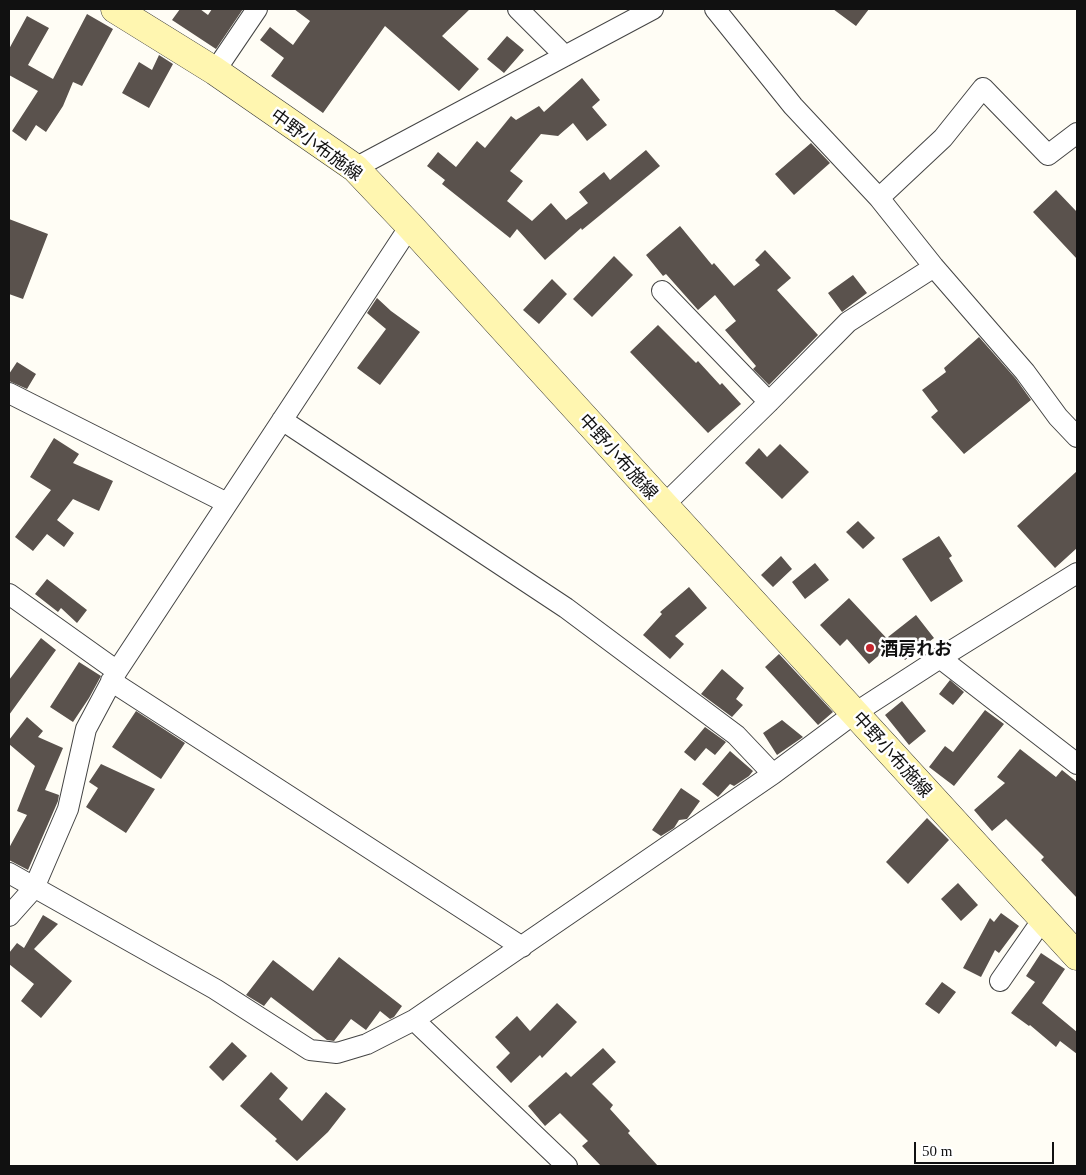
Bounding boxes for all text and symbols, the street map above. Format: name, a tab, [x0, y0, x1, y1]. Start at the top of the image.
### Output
street label: 中野小布施線	[267, 104, 367, 184]
street label: 中野小布施線	[575, 409, 663, 503]
place label: 酒房れお	[880, 637, 952, 659]
marker: 酒房れお	[864, 642, 876, 654]
street label: 中野小布施線	[849, 707, 937, 801]
scale bar	[916, 1132, 1056, 1164]
text: 50 m	[922, 1143, 952, 1159]

